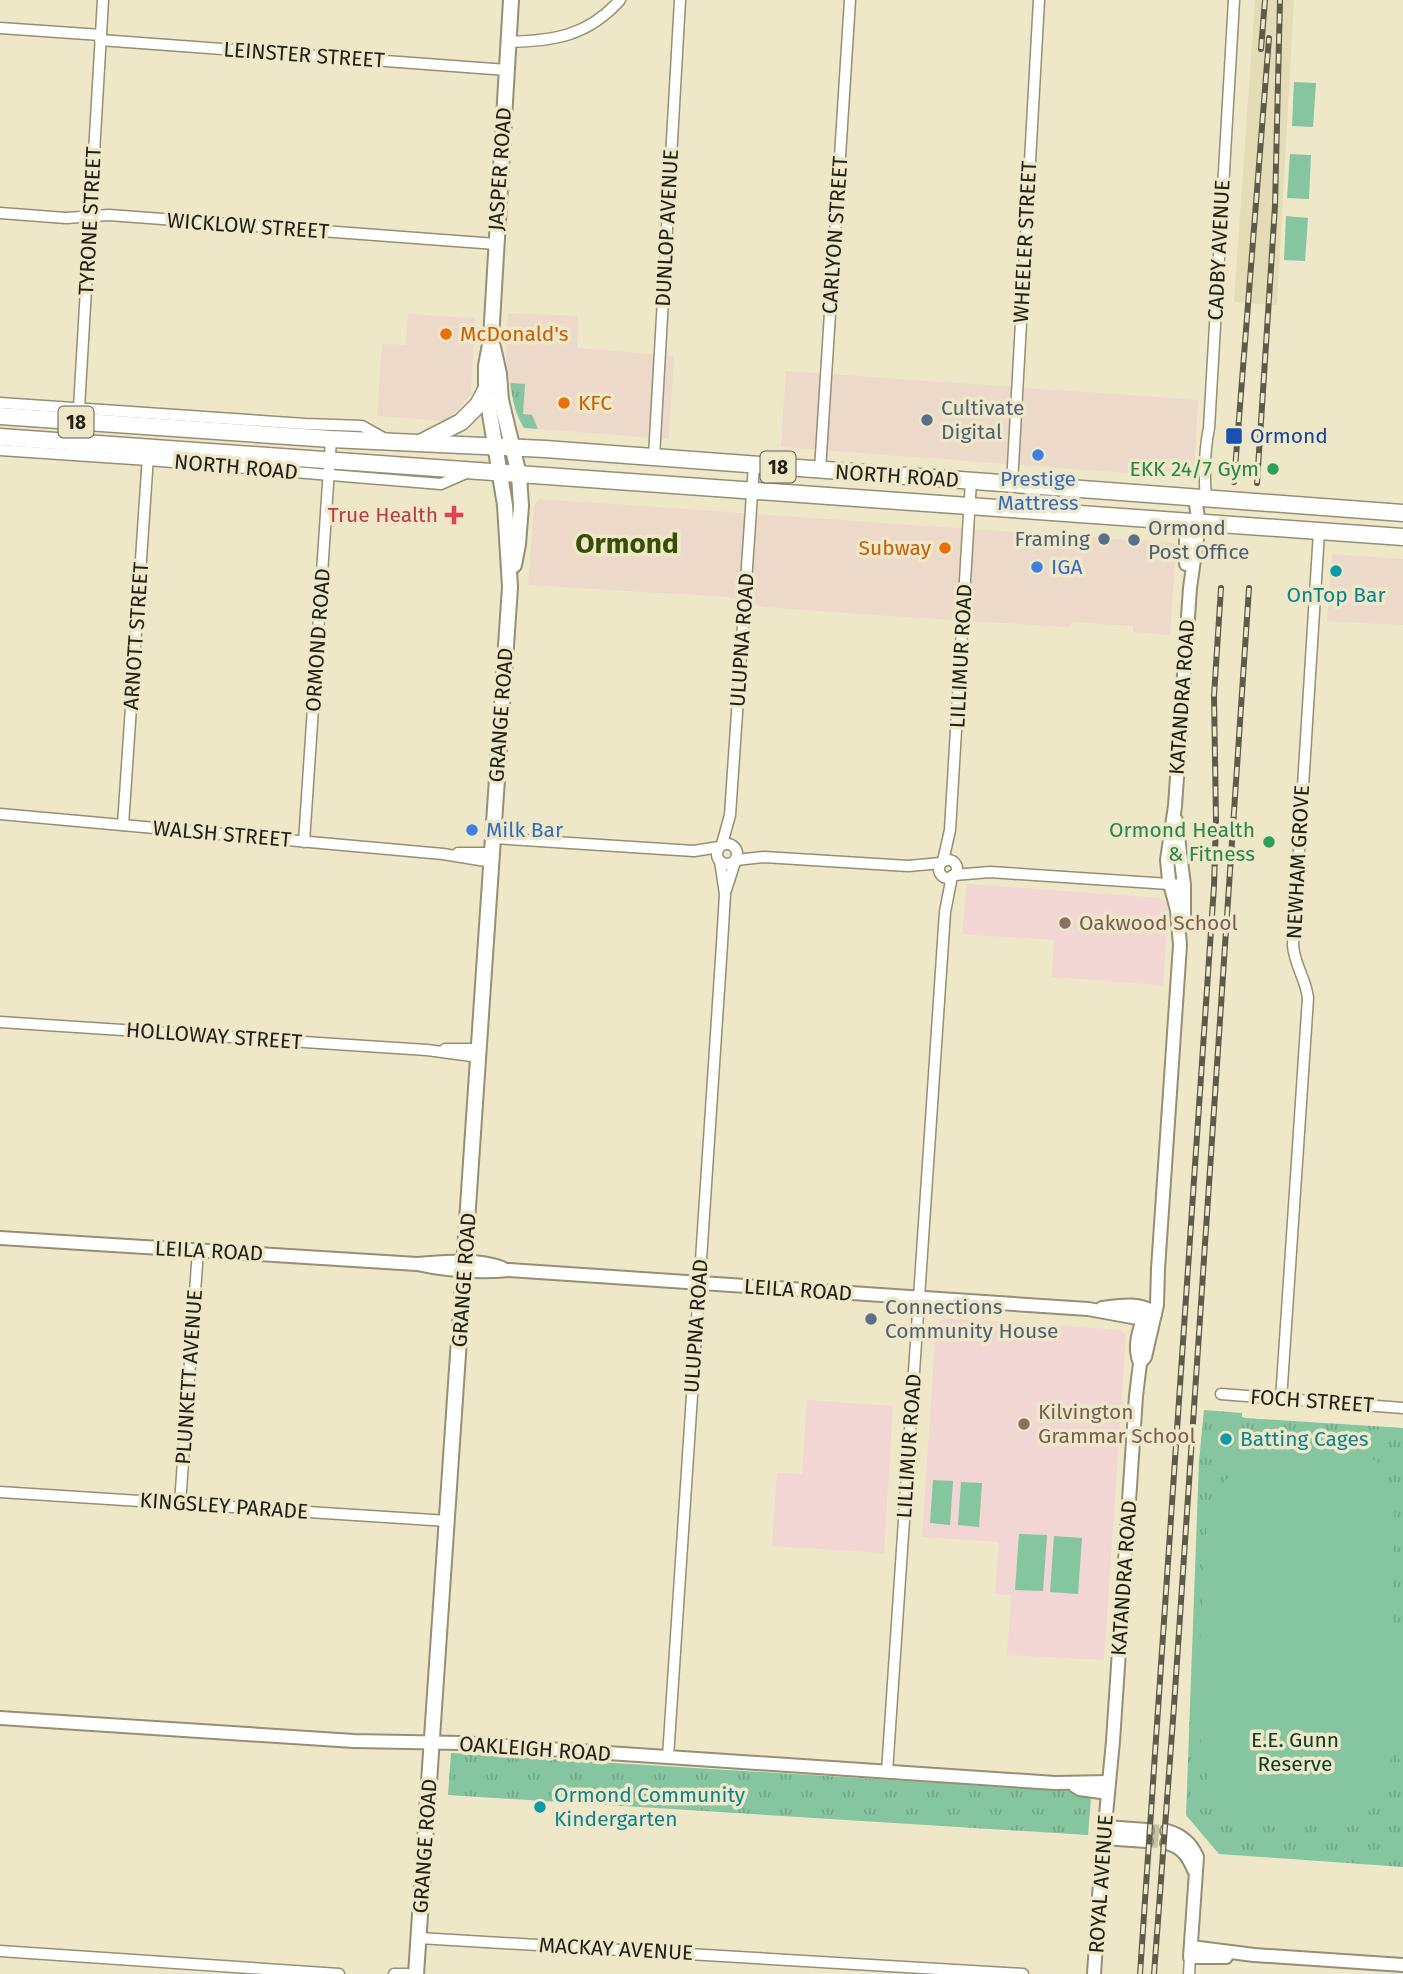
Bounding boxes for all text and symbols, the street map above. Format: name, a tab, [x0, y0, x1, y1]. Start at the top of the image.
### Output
street label: LEINSTER STREET	[223, 36, 386, 74]
street label: JASPER ROAD	[483, 106, 517, 232]
street label: TYRONE STREET	[73, 146, 107, 296]
street label: DUNLOP AVENUE	[650, 149, 684, 307]
street label: CARLYON STREET	[817, 155, 853, 315]
street label: WHEELER STREET	[1008, 160, 1042, 324]
street label: CADBY AVENUE	[1202, 179, 1236, 321]
street label: WICKLOW STREET	[166, 207, 330, 245]
place label: McDonald's	[460, 321, 569, 347]
marker: McDonald's	[438, 326, 454, 342]
place label: KFC	[578, 390, 612, 416]
marker: KFC	[556, 395, 572, 411]
place label: Cultivate Digital	[941, 395, 1024, 445]
road number: 18	[58, 406, 94, 438]
marker: Cultivate Digital	[919, 412, 935, 428]
place label: Ormond	[1250, 423, 1328, 449]
marker: Ormond	[1224, 426, 1244, 446]
marker: Prestige Mattress	[1030, 447, 1046, 463]
street label: NORTH ROAD	[173, 449, 299, 485]
road number: 18	[760, 452, 796, 482]
place label: EKK 24/7 Gym	[1129, 456, 1259, 482]
street label: NORTH ROAD	[834, 459, 960, 493]
marker: EKK 24/7 Gym	[1265, 461, 1281, 477]
place label: Prestige Mattress	[997, 466, 1079, 516]
place label: True Health	[328, 502, 438, 528]
marker: True Health	[444, 505, 464, 525]
place label: Ormond Post Office	[1148, 515, 1250, 565]
place label: Framing	[1014, 526, 1090, 552]
district label: Ormond	[575, 527, 679, 560]
marker: Framing	[1096, 531, 1112, 547]
marker: Ormond Post Office	[1126, 532, 1142, 548]
place label: Subway	[859, 535, 932, 561]
marker: Subway	[937, 540, 953, 556]
place label: IGA	[1051, 554, 1082, 580]
marker: IGA	[1029, 559, 1045, 575]
street label: ARNOTT STREET	[118, 561, 154, 711]
marker: OnTop Bar	[1328, 563, 1344, 579]
street label: ORMOND ROAD	[300, 567, 336, 713]
street label: ULUPNA ROAD	[724, 572, 760, 708]
place label: OnTop Bar	[1286, 582, 1386, 608]
street label: LILLIMUR ROAD	[944, 583, 978, 729]
street label: KATANDRA ROAD	[1164, 618, 1200, 776]
street label: GRANGE ROAD	[483, 647, 519, 783]
street label: NEWHAM GROVE	[1281, 784, 1315, 940]
street label: WALSH STREET	[152, 815, 292, 853]
place label: Milk Bar	[486, 817, 563, 843]
place label: Ormond Health & Fitness	[1109, 817, 1255, 867]
marker: Milk Bar	[464, 822, 480, 838]
marker: Ormond Health & Fitness	[1261, 834, 1277, 850]
place label: Oakwood School	[1079, 910, 1238, 936]
marker: Oakwood School	[1057, 915, 1073, 931]
street label: HOLLOWAY STREET	[125, 1017, 303, 1055]
street label: GRANGE ROAD	[446, 1212, 482, 1348]
street label: LEILA ROAD	[154, 1235, 264, 1267]
street label: ULUPNA ROAD	[678, 1258, 714, 1394]
street label: LEILA ROAD	[743, 1273, 853, 1307]
street label: PLUNKETT AVENUE	[170, 1289, 208, 1465]
place label: Connections Community House	[885, 1294, 1058, 1344]
marker: Connections Community House	[863, 1311, 879, 1327]
street label: LILLIMUR ROAD	[891, 1373, 927, 1519]
street label: FOCH STREET	[1249, 1384, 1375, 1418]
place label: Kilvington Grammar School	[1038, 1399, 1196, 1449]
marker: Kilvington Grammar School	[1016, 1416, 1032, 1432]
place label: Batting Cages	[1240, 1426, 1369, 1452]
marker: Batting Cages	[1218, 1431, 1234, 1447]
street label: KINGSLEY PARADE	[139, 1487, 309, 1525]
street label: KATANDRA ROAD	[1106, 1499, 1142, 1657]
park label: E.E. Gunn Reserve	[1251, 1727, 1339, 1777]
street label: OAKLEIGH ROAD	[458, 1731, 612, 1767]
street label: GRANGE ROAD	[407, 1778, 443, 1914]
place label: Ormond Community Kindergarten	[554, 1782, 746, 1832]
marker: Ormond Community Kindergarten	[532, 1799, 548, 1815]
street label: ROYAL AVENUE	[1083, 1814, 1119, 1954]
street label: MACKAY AVENUE	[538, 1932, 694, 1966]

